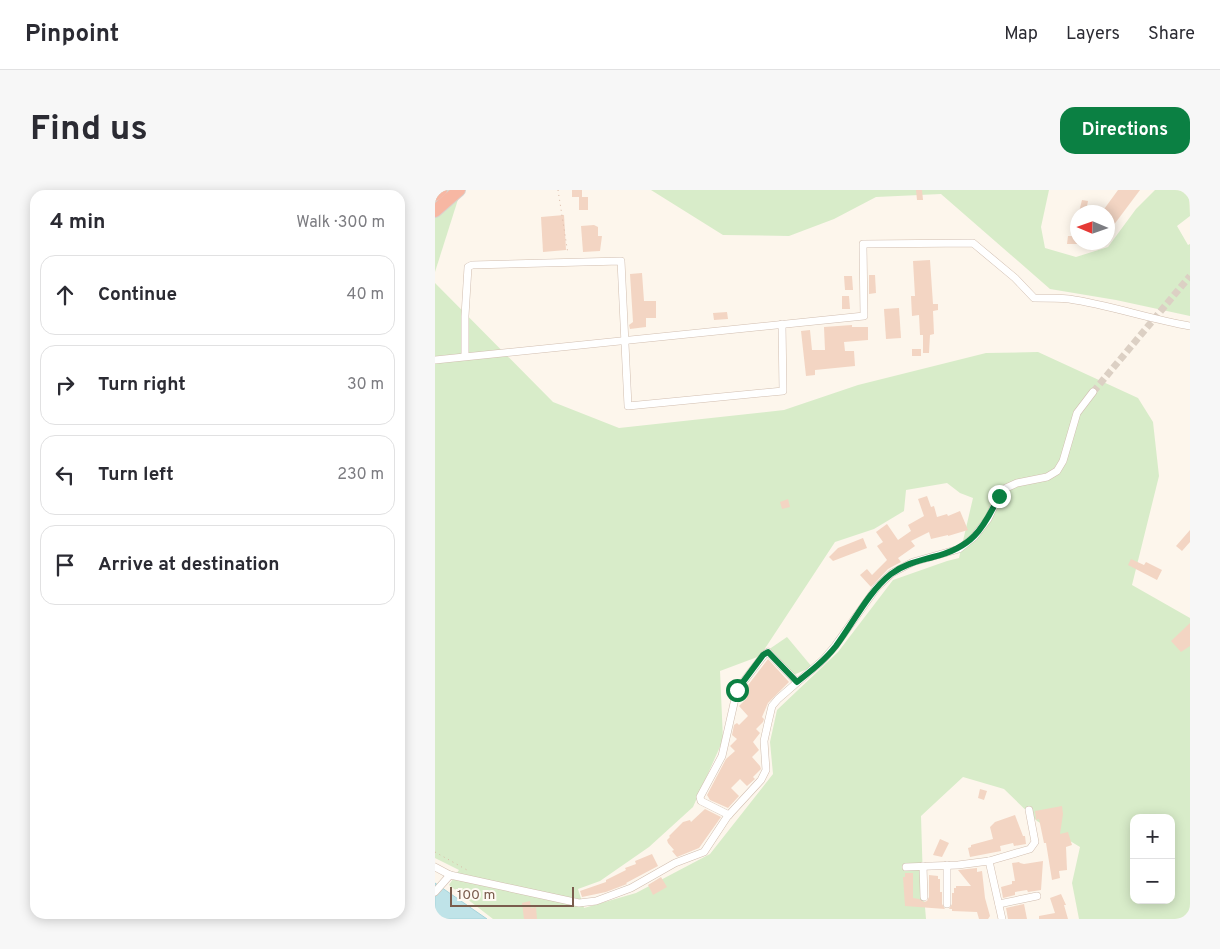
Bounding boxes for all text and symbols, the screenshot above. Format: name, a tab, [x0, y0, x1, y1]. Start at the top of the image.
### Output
text: Pinpoint	[25, 20, 119, 50]
text: Map	[1004, 23, 1038, 46]
text: Layers	[1066, 23, 1120, 46]
text: Share	[1148, 23, 1195, 46]
button: Directions	[1060, 107, 1190, 154]
text: Find us	[30, 108, 148, 152]
north arrow	[1070, 205, 1115, 250]
text: 4 min	[50, 209, 106, 236]
text: Walk · 300 m	[296, 213, 385, 233]
icon: ahead	[51, 281, 79, 309]
text: Continue	[98, 283, 177, 307]
text: 40 m	[346, 285, 384, 305]
icon: right	[51, 371, 79, 399]
text: Turn right	[98, 373, 186, 397]
text: 30 m	[347, 375, 384, 395]
icon: left	[51, 461, 79, 489]
text: Turn left	[98, 463, 174, 487]
text: 230 m	[337, 465, 384, 485]
route end	[988, 485, 1011, 508]
icon: arrive	[51, 551, 79, 579]
text: Arrive at destination	[98, 553, 279, 577]
route start	[726, 679, 749, 702]
map controls	[1130, 814, 1175, 904]
button: +	[1130, 814, 1175, 859]
button: −	[1130, 859, 1175, 904]
scale bar	[450, 884, 574, 907]
text: 100 m	[457, 887, 495, 904]

